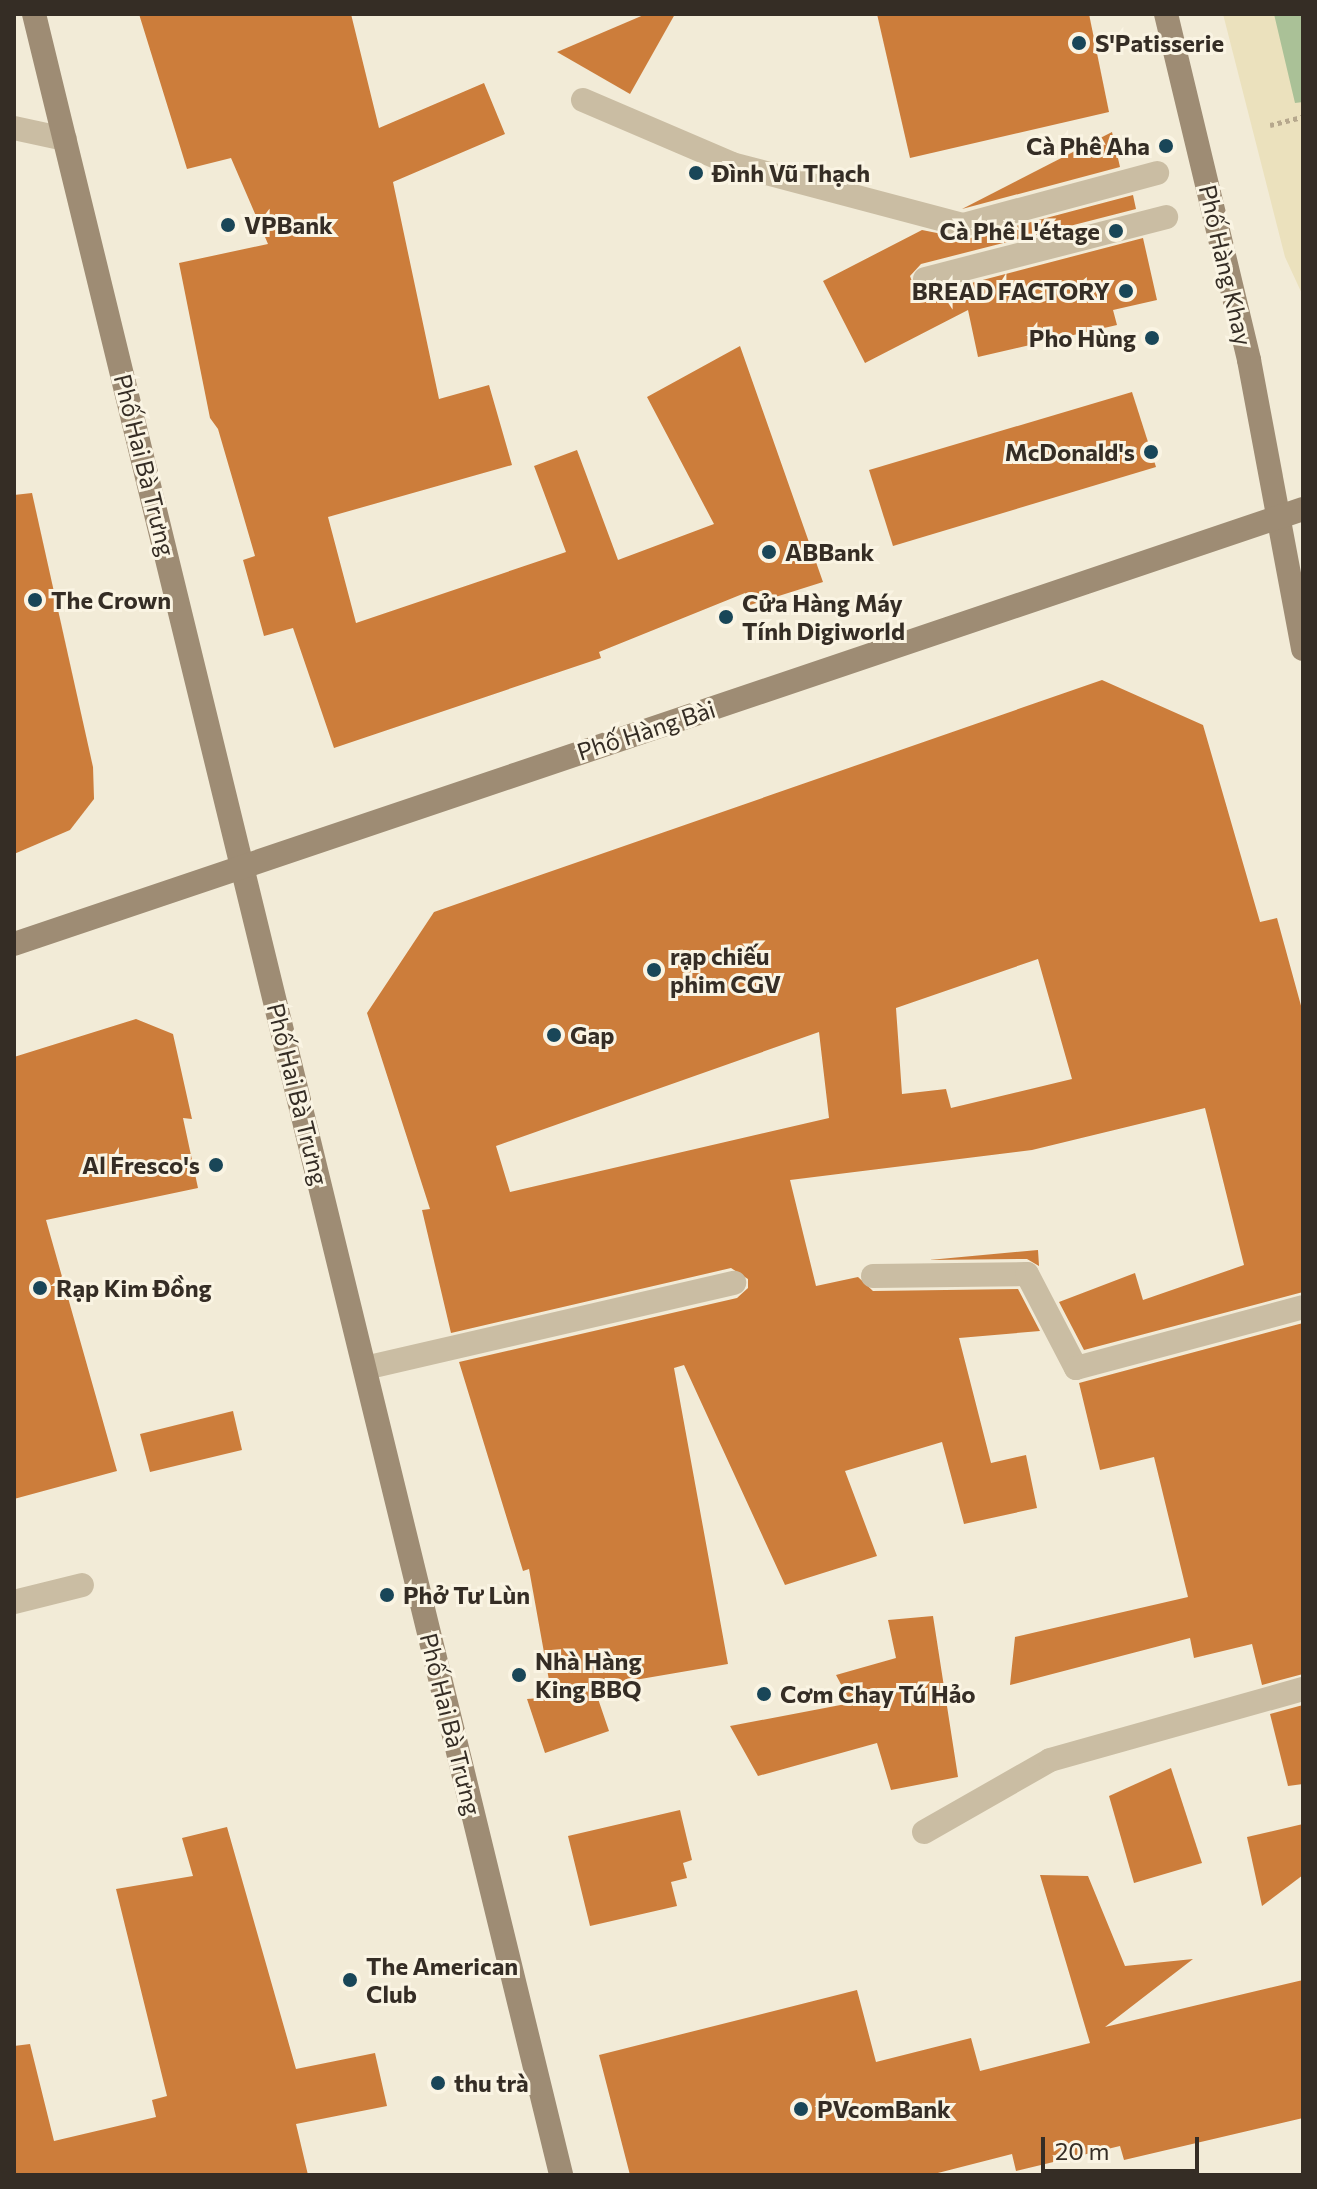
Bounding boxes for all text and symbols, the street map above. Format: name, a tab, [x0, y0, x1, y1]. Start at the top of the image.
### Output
place label: S'Patisserie	[1095, 29, 1224, 57]
marker: S'Patisserie	[1070, 34, 1088, 52]
place label: Cà Phê Aha	[1026, 132, 1150, 160]
marker: Cà Phê Aha	[1157, 137, 1175, 155]
place label: Đình Vũ Thạch	[712, 159, 870, 187]
marker: Đình Vũ Thạch	[687, 164, 705, 182]
street label: Phố Hàng Khay	[1194, 182, 1258, 348]
place label: VPBank	[244, 211, 333, 239]
marker: VPBank	[219, 216, 237, 234]
place label: Cà Phê L'étage	[940, 217, 1100, 245]
marker: Cà Phê L'étage	[1107, 222, 1125, 240]
place label: BREAD FACTORY	[912, 277, 1110, 305]
marker: BREAD FACTORY	[1117, 282, 1135, 300]
place label: Pho Hùng	[1029, 324, 1136, 352]
marker: Pho Hùng	[1143, 329, 1161, 347]
street label: Phố Hai Bà Trưng	[108, 371, 182, 559]
place label: McDonald's	[1005, 438, 1135, 466]
marker: McDonald's	[1142, 443, 1160, 461]
place label: ABBank	[785, 538, 874, 566]
marker: ABBank	[760, 543, 778, 561]
place label: The Crown	[51, 586, 171, 614]
place label: Cửa Hàng Máy Tính Digiworld	[742, 589, 905, 645]
marker: The Crown	[26, 591, 44, 609]
marker: Cửa Hàng Máy Tính Digiworld	[717, 608, 735, 626]
street label: Phố Hàng Bài	[573, 694, 719, 766]
place label: rạp chiếu phim CGV	[670, 942, 781, 998]
marker: rạp chiếu phim CGV	[645, 961, 663, 979]
street label: Phố Hai Bà Trưng	[261, 1000, 335, 1188]
place label: Gap	[570, 1021, 614, 1049]
marker: Gap	[545, 1026, 563, 1044]
place label: Al Fresco's	[82, 1151, 200, 1179]
marker: Al Fresco's	[207, 1156, 225, 1174]
place label: Rạp Kim Đồng	[56, 1274, 212, 1302]
marker: Rạp Kim Đồng	[31, 1279, 49, 1297]
place label: Phở Tư Lùn	[403, 1581, 530, 1609]
marker: Phở Tư Lùn	[378, 1586, 396, 1604]
street label: Phố Hai Bà Trưng	[414, 1630, 488, 1818]
place label: Nhà Hàng King BBQ	[535, 1647, 642, 1703]
marker: Nhà Hàng King BBQ	[510, 1666, 528, 1684]
place label: Cơm Chay Tú Hảo	[780, 1680, 976, 1708]
marker: Cơm Chay Tú Hảo	[755, 1685, 773, 1703]
place label: The American Club	[366, 1952, 518, 2008]
marker: The American Club	[341, 1971, 359, 1989]
place label: thu trà	[454, 2069, 529, 2097]
marker: thu trà	[429, 2074, 447, 2092]
place label: PVcomBank	[817, 2095, 951, 2123]
marker: PVcomBank	[792, 2100, 810, 2118]
scale bar	[1045, 2121, 1203, 2171]
text: 20 m	[1055, 2136, 1109, 2165]

